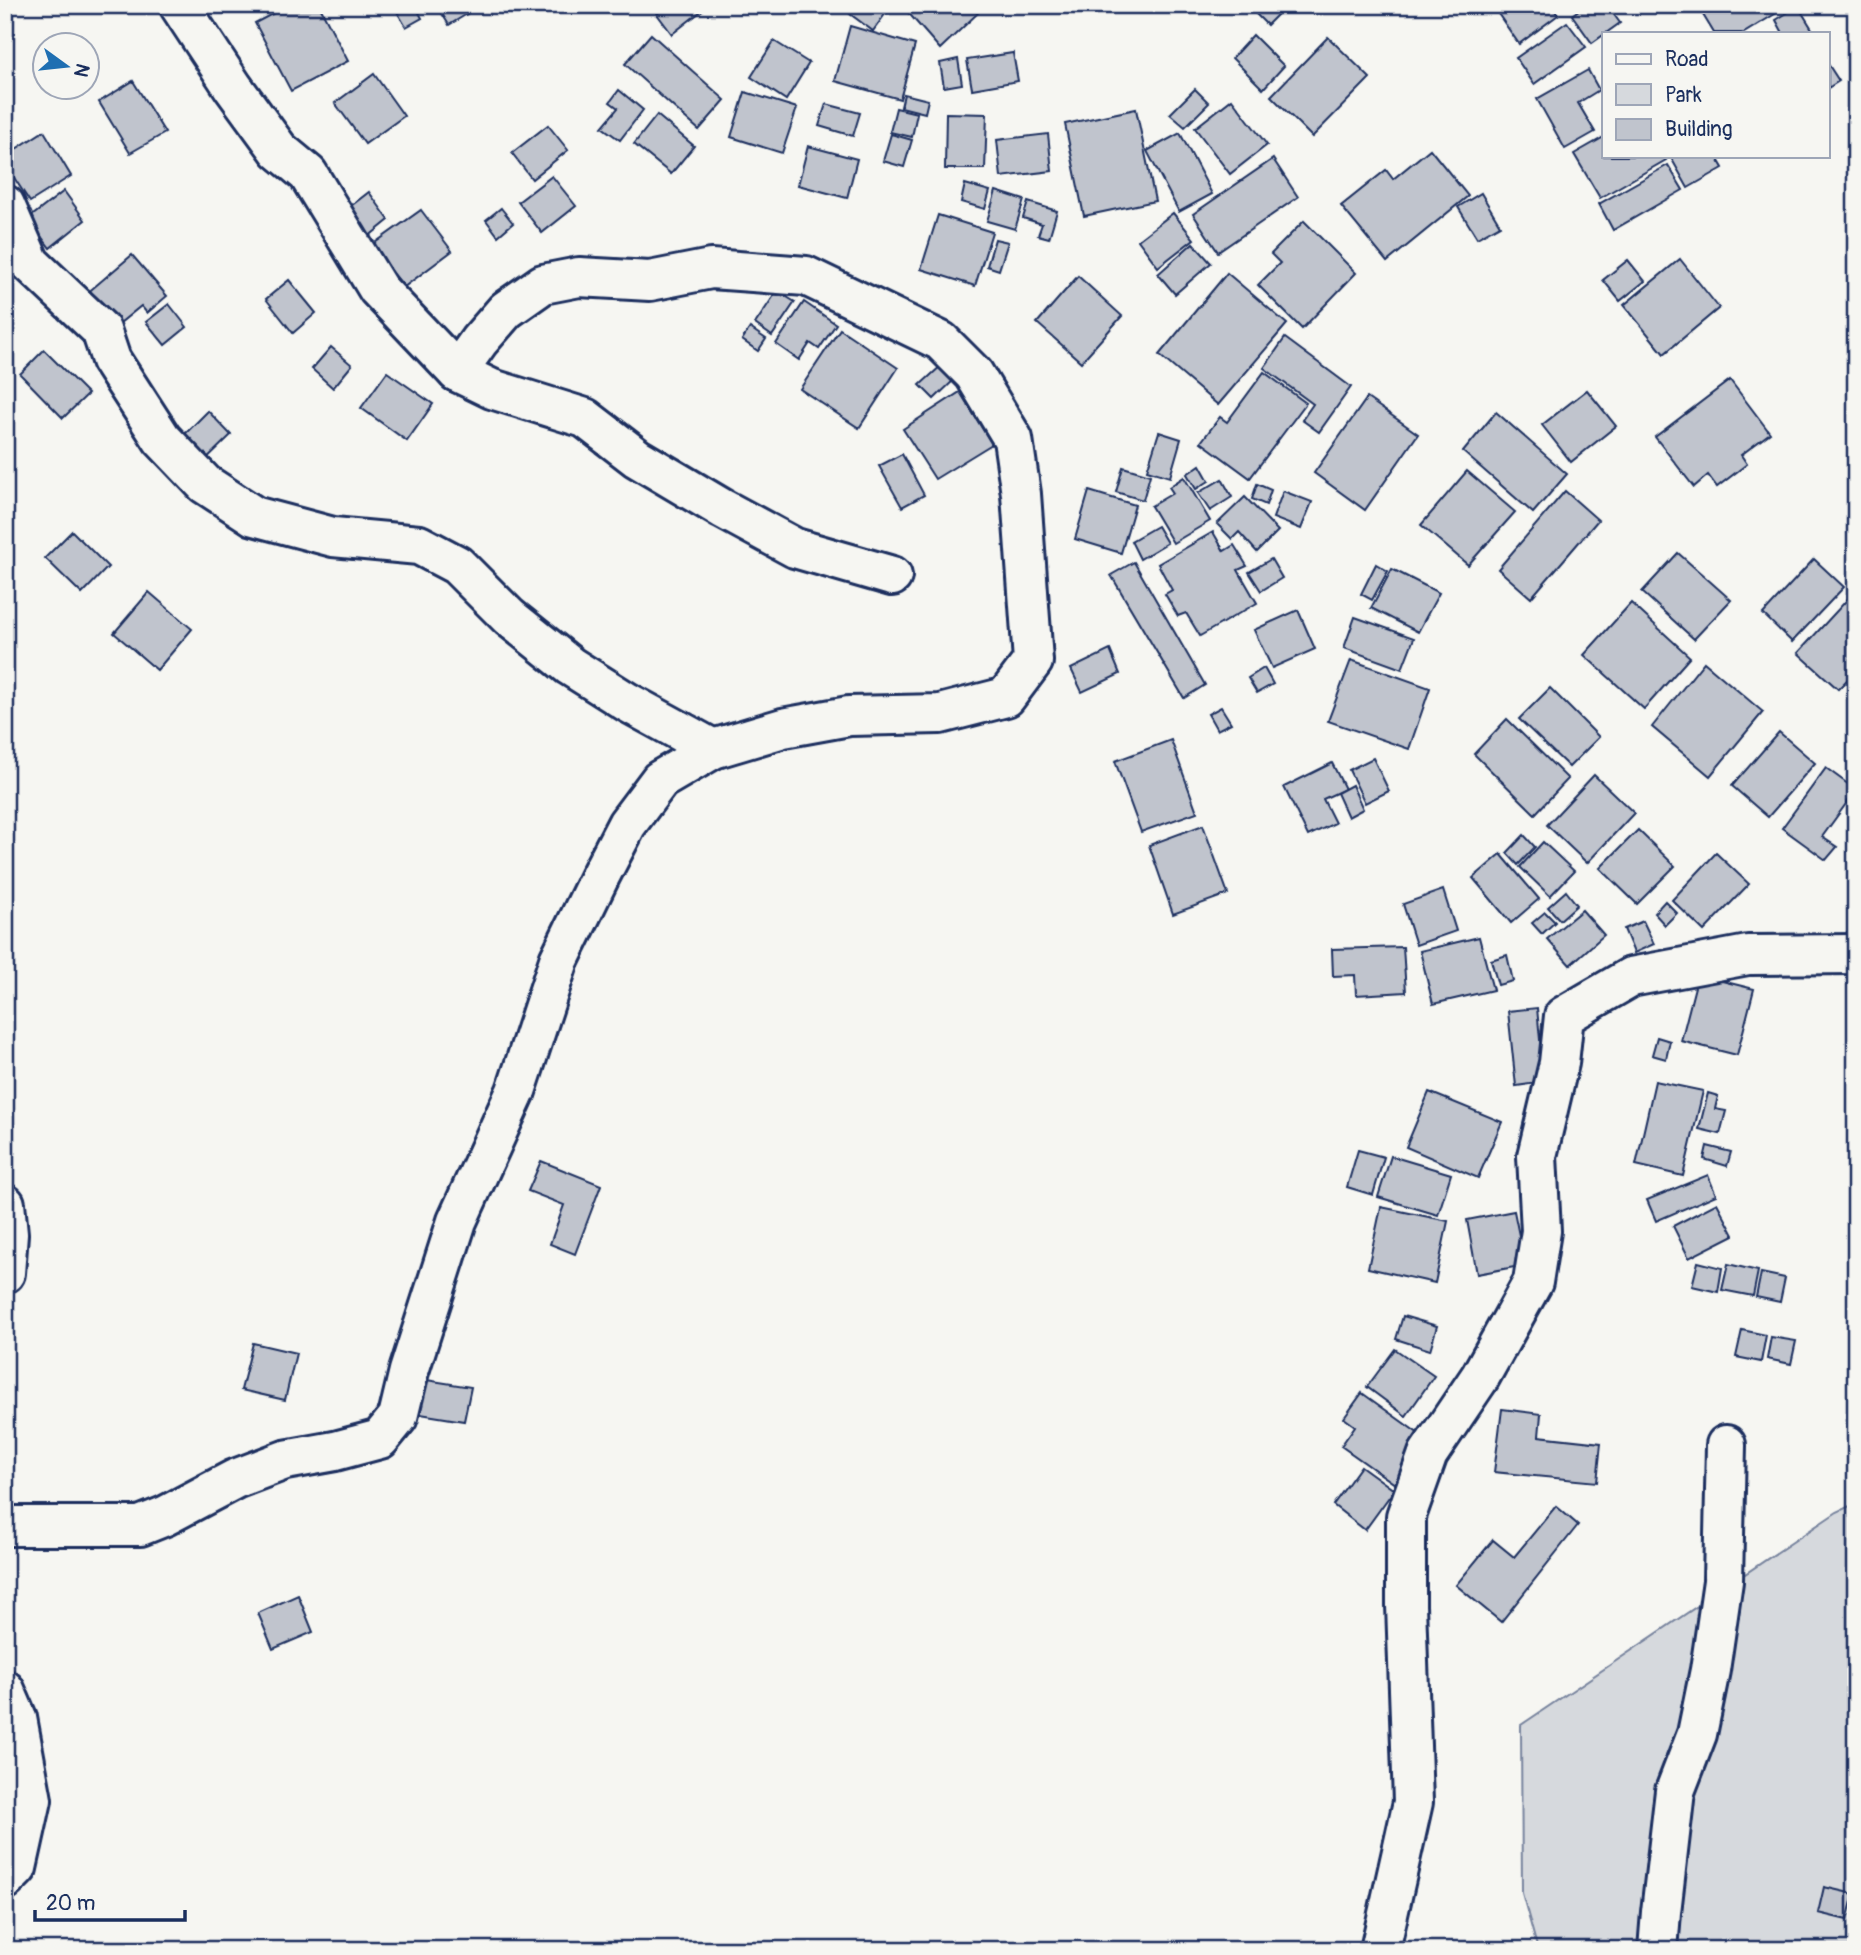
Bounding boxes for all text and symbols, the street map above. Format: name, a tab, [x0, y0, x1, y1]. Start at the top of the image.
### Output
north arrow	[32, 32, 102, 102]
legend	[1602, 32, 1829, 158]
text: Road	[1665, 46, 1709, 73]
text: N	[68, 61, 95, 80]
text: Park	[1665, 82, 1702, 109]
text: Building	[1665, 116, 1732, 143]
scale bar	[35, 1878, 186, 1922]
text: 20 m	[46, 1890, 95, 1917]

